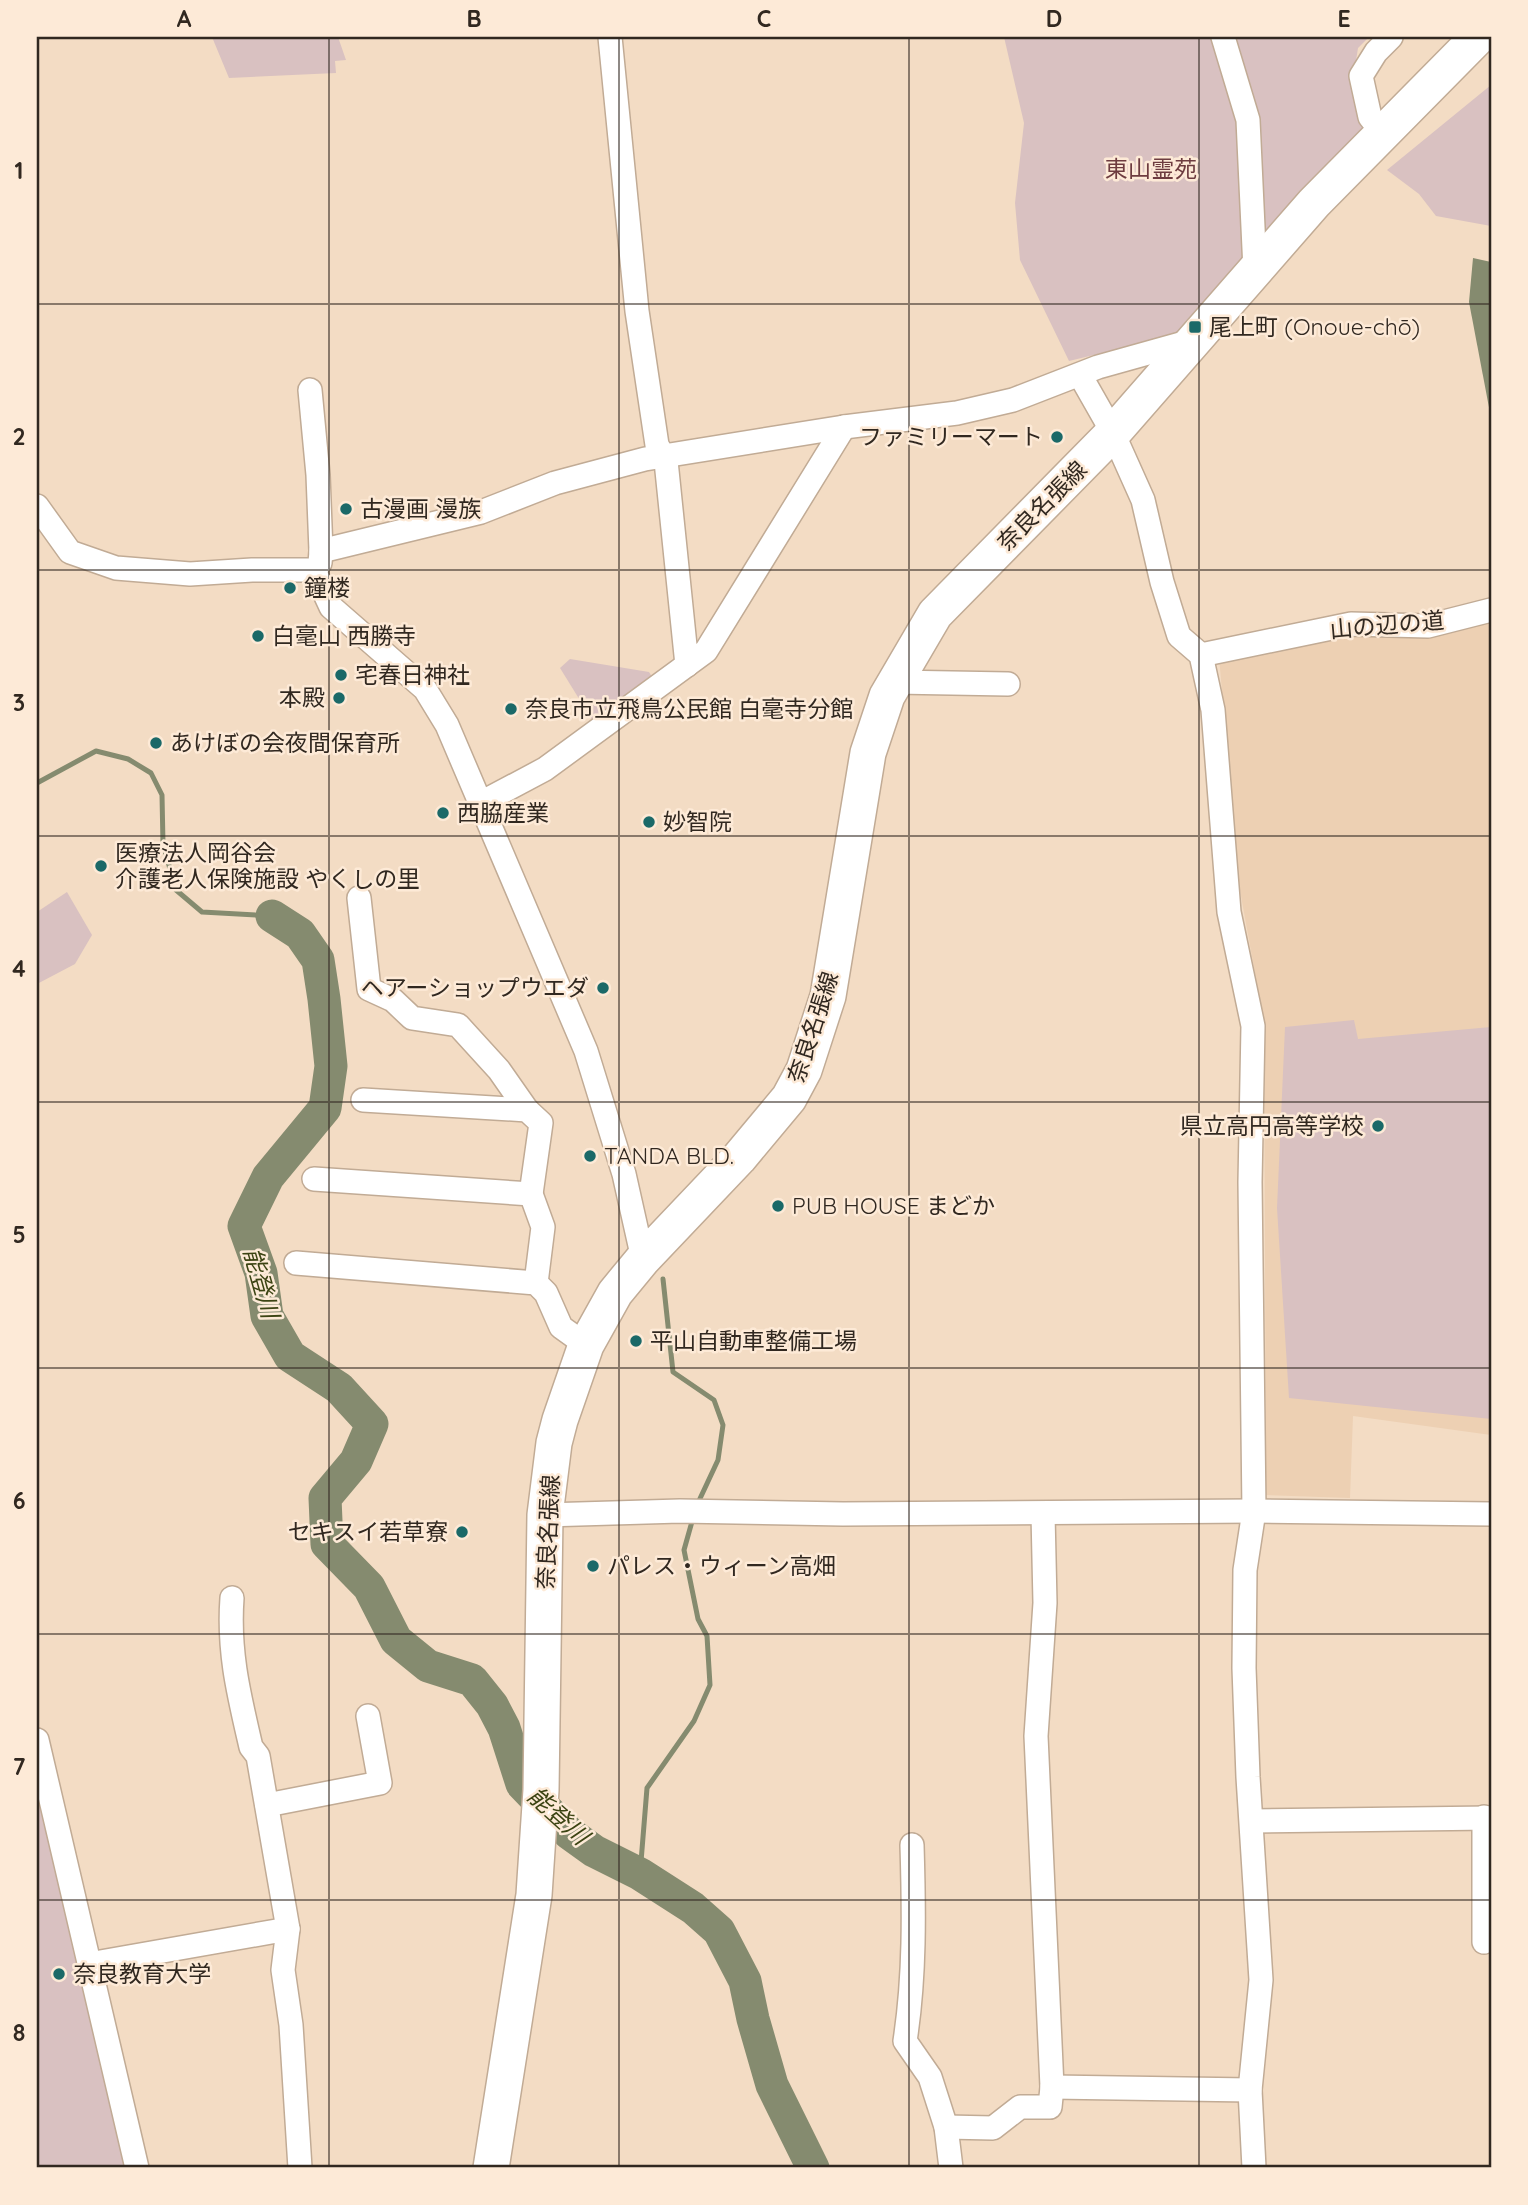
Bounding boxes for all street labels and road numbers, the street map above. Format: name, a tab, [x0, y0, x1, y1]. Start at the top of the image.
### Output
street label: 奈良名張線	[991, 455, 1093, 557]
street label: 山の辺の道	[1328, 605, 1446, 644]
street label: 奈良名張線	[781, 968, 844, 1086]
street label: 奈良名張線	[530, 1474, 565, 1590]

